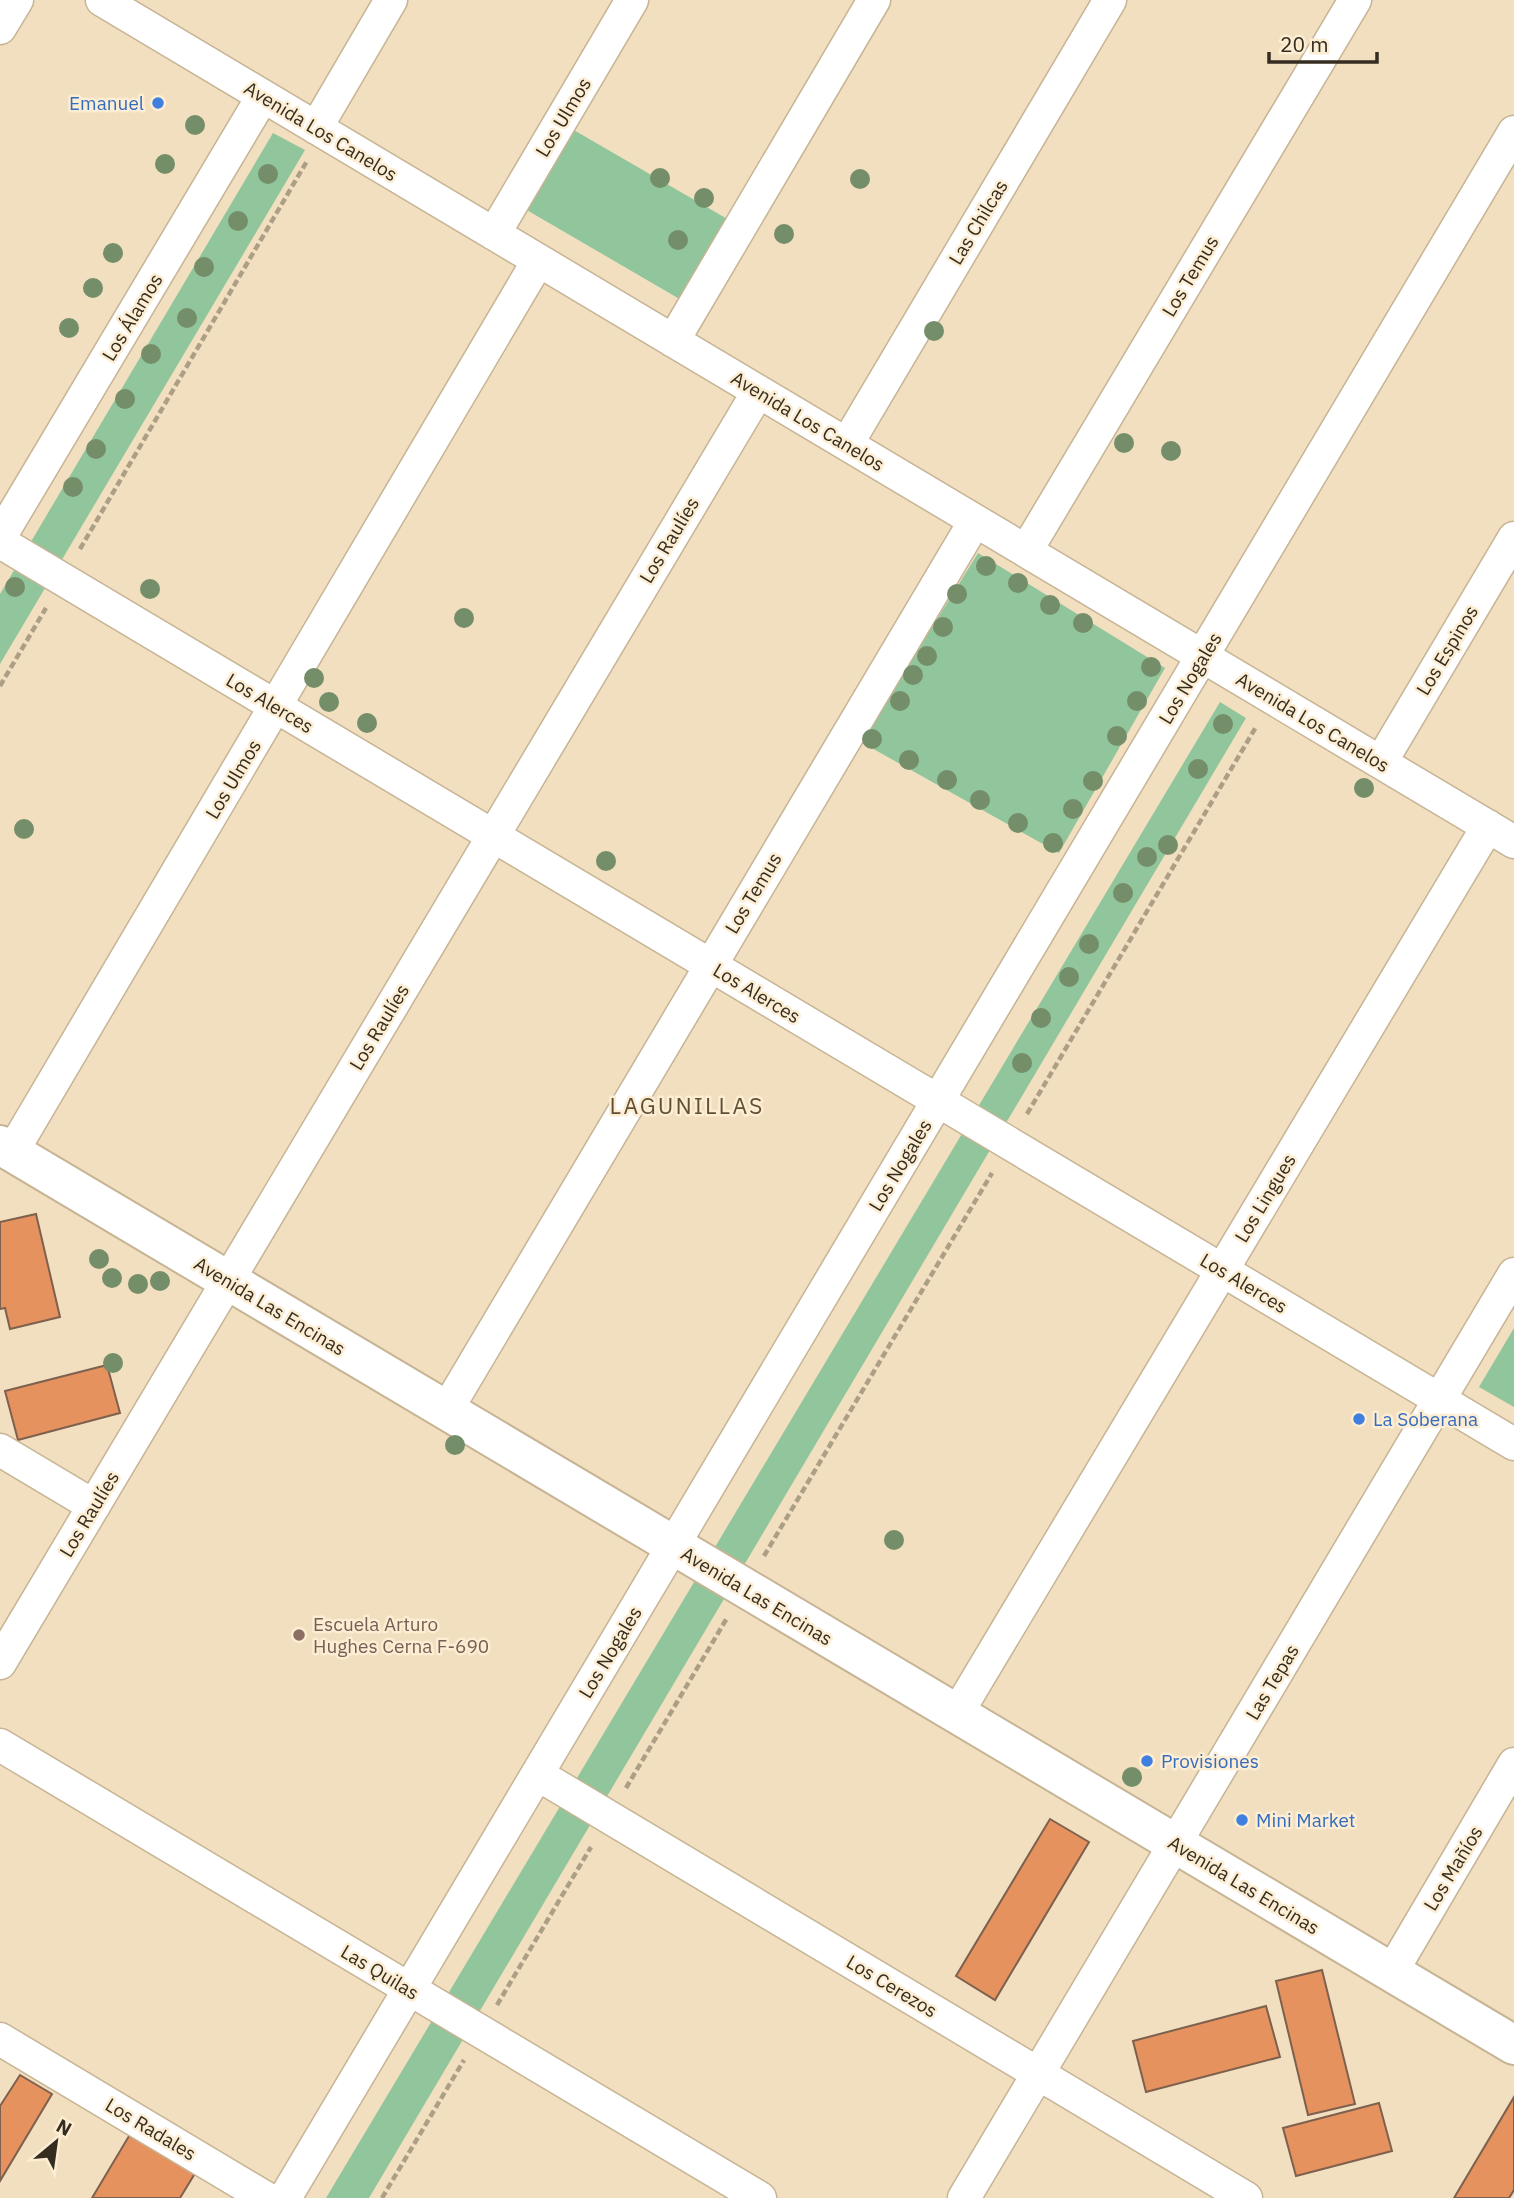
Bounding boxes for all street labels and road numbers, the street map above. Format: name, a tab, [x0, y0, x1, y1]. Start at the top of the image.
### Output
street label: Los Ulmos	[530, 73, 596, 161]
street label: Avenida Los Canelos	[240, 76, 402, 186]
street label: Las Chilcas	[943, 175, 1013, 269]
street label: Los Temus	[1156, 231, 1224, 321]
street label: Los Álamos	[97, 269, 167, 365]
street label: Avenida Los Canelos	[727, 366, 889, 476]
street label: Los Raulíes	[634, 493, 704, 587]
street label: Los Espinos	[1411, 601, 1483, 699]
street label: Los Nogales	[1153, 628, 1227, 728]
street label: Avenida Los Canelos	[1232, 667, 1394, 777]
street label: Los Alerces	[222, 668, 318, 738]
street label: Los Ulmos	[200, 735, 266, 823]
street label: Los Temus	[719, 848, 787, 938]
street label: Los Alerces	[709, 958, 805, 1028]
street label: Los Raulíes	[344, 980, 414, 1074]
street label: Los Nogales	[863, 1115, 937, 1215]
street label: Los Lingues	[1229, 1149, 1301, 1247]
street label: Los Alerces	[1196, 1248, 1292, 1318]
street label: Avenida Las Encinas	[190, 1251, 350, 1361]
street label: Los Raulíes	[54, 1467, 124, 1561]
street label: Avenida Las Encinas	[677, 1541, 837, 1651]
street label: Los Nogales	[573, 1602, 647, 1702]
street label: Las Tepas	[1240, 1640, 1304, 1724]
street label: Los Mañíos	[1418, 1821, 1488, 1915]
street label: Avenida Las Encinas	[1164, 1830, 1324, 1940]
street label: Las Quilas	[337, 1939, 423, 2005]
street label: Los Cerezos	[842, 1950, 942, 2022]
street label: Los Radales	[101, 2092, 201, 2166]

